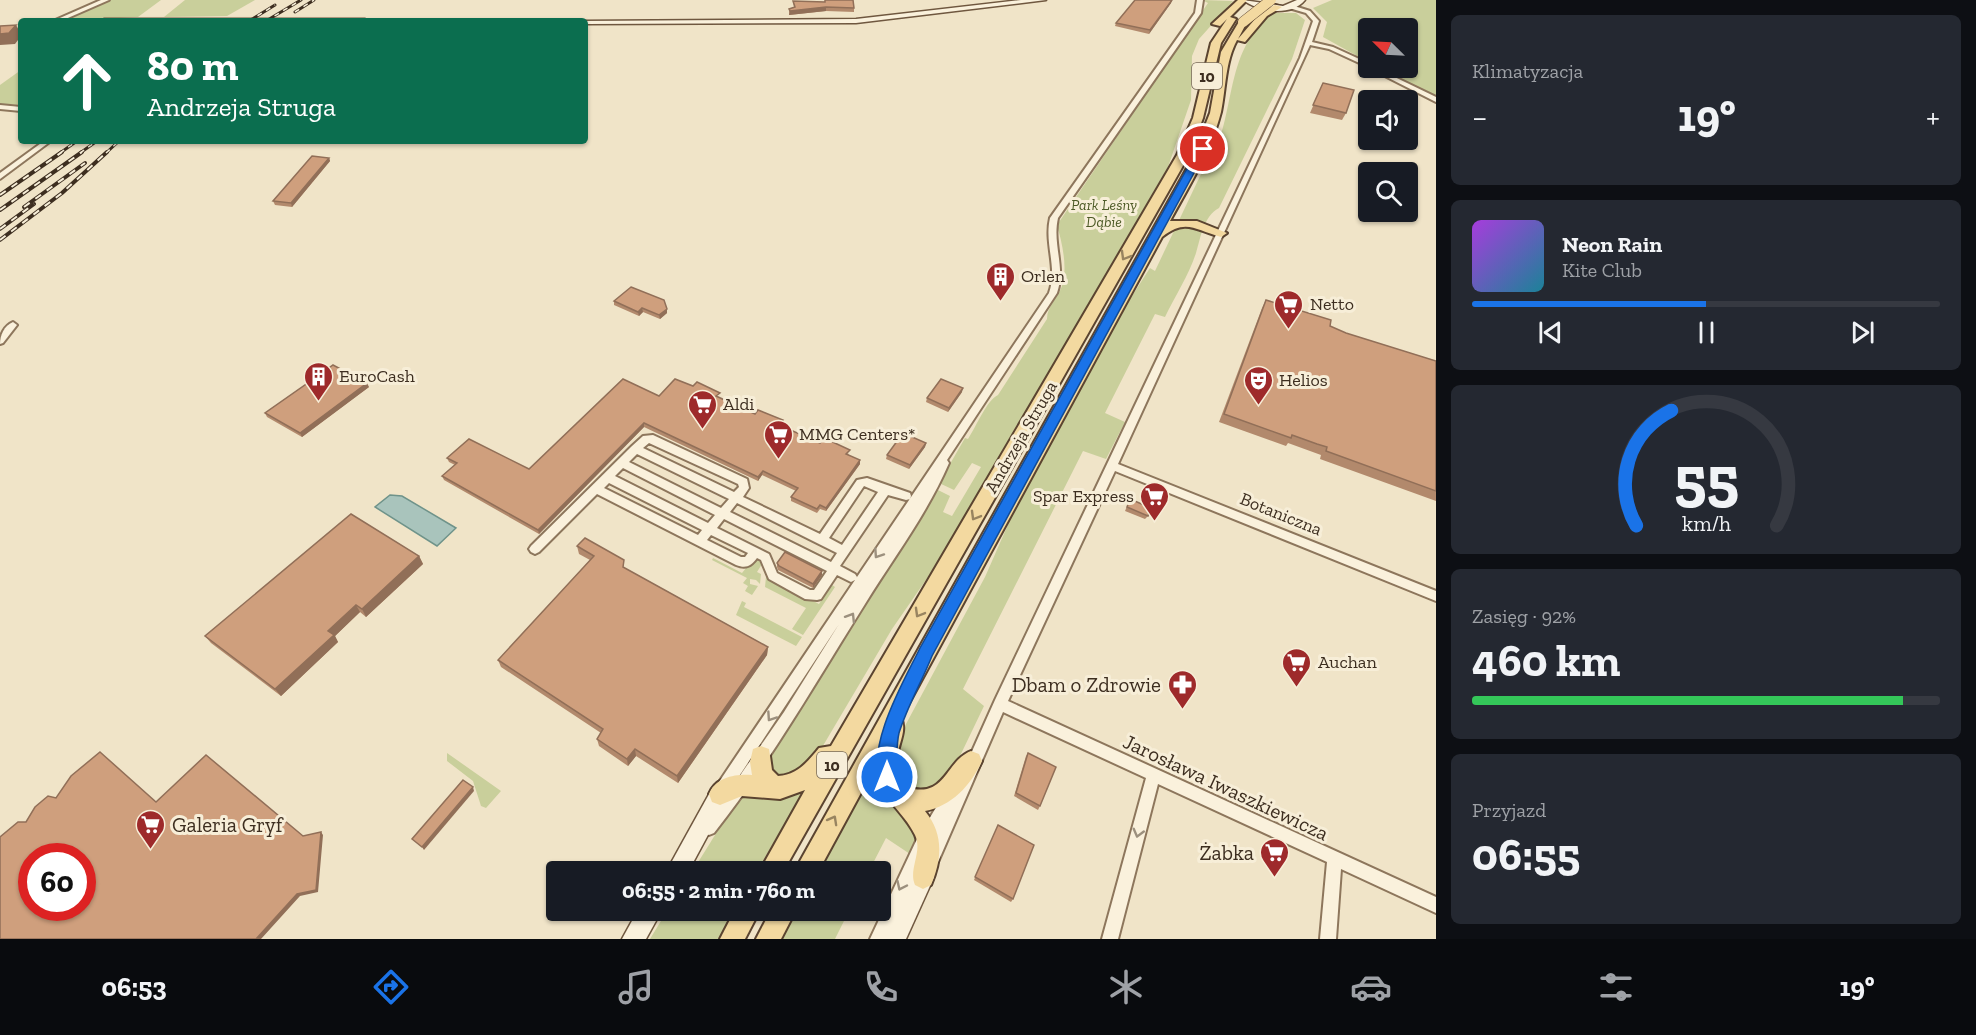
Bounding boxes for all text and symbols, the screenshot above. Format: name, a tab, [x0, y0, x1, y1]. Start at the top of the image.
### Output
north arrow	[1358, 18, 1418, 78]
map controls	[1358, 18, 1418, 222]
text: 80 m	[147, 40, 238, 91]
icon: ahead	[48, 42, 126, 120]
text: Klimatyzacja	[1472, 59, 1583, 83]
road number: 10	[1192, 63, 1222, 89]
text: 19°	[1678, 89, 1736, 143]
button: sound	[1358, 90, 1418, 150]
text: Andrzeja Struga	[147, 91, 336, 123]
text: −	[1472, 97, 1487, 136]
text: +	[1926, 97, 1940, 136]
pin	[1177, 123, 1228, 174]
icon: arrive	[1186, 132, 1219, 165]
button: search	[1358, 162, 1418, 222]
park label: Park Leśny Dąbie	[1071, 196, 1137, 231]
text: Neon Rain	[1562, 231, 1662, 258]
one-way arrow	[1121, 250, 1132, 260]
text: Kite Club	[1562, 258, 1642, 282]
building icon: Orlen	[984, 260, 1016, 302]
place label: Orlen	[1021, 265, 1066, 287]
supermarket icon: Netto	[1273, 288, 1305, 330]
place label: Netto	[1310, 293, 1354, 315]
icon: previous	[1534, 316, 1567, 349]
icon: pause	[1690, 316, 1723, 349]
icon: next	[1846, 316, 1879, 349]
building icon: EuroCash	[302, 360, 334, 402]
theatre icon: Helios	[1242, 364, 1274, 406]
place label: EuroCash	[339, 365, 415, 387]
place label: Helios	[1279, 369, 1328, 391]
street label: Andrzeja Struga	[980, 377, 1062, 497]
supermarket icon: Aldi	[686, 388, 718, 430]
place label: Aldi	[723, 393, 754, 415]
supermarket icon: MMG Centers*	[762, 418, 794, 460]
place label: MMG Centers*	[799, 423, 916, 445]
text: 55	[1673, 442, 1739, 517]
supermarket icon: Spar Express	[1139, 480, 1171, 522]
place label: Spar Express	[1033, 485, 1134, 507]
street label: Botaniczna	[1237, 488, 1326, 541]
one-way arrow	[971, 510, 982, 520]
text: km/h	[1682, 512, 1730, 537]
one-way arrow	[874, 547, 885, 558]
text: Zasięg · 92%	[1472, 604, 1576, 628]
one-way arrow	[915, 607, 927, 617]
one-way arrow	[843, 612, 854, 623]
text: 460 km	[1472, 634, 1620, 688]
supermarket icon: Auchan	[1281, 646, 1313, 688]
place label: Auchan	[1318, 651, 1378, 673]
pharmacy icon: Dbam o Zdrowie	[1166, 668, 1198, 710]
place label: Dbam o Zdrowie	[1012, 672, 1161, 697]
one-way arrow	[767, 710, 778, 721]
street label: Jarosława Iwaszkiewicza	[1119, 728, 1333, 846]
position arrow	[855, 745, 919, 809]
road number: 10	[817, 752, 847, 778]
text: Przyjazd	[1472, 798, 1546, 822]
supermarket icon: Galeria Gryf	[135, 808, 167, 850]
place label: Galeria Gryf	[172, 812, 284, 837]
one-way arrow	[826, 816, 837, 826]
one-way arrow	[1133, 828, 1146, 838]
text: 06:55	[1472, 828, 1580, 882]
supermarket icon: Żabka	[1259, 836, 1291, 878]
place label: Żabka	[1199, 840, 1254, 865]
speed limit sign: 60	[18, 843, 96, 921]
text: 06:55 · 2 min · 760 m	[622, 877, 815, 904]
one-way arrow	[897, 879, 909, 890]
icon: directions	[370, 966, 412, 1008]
icon: music	[615, 966, 657, 1008]
icon: phone	[860, 966, 902, 1008]
icon: climate	[1105, 966, 1147, 1008]
icon: car	[1350, 966, 1392, 1008]
icon: filters	[1595, 966, 1637, 1008]
text: 06:53	[101, 971, 167, 1003]
text: 19°	[1840, 971, 1874, 1003]

